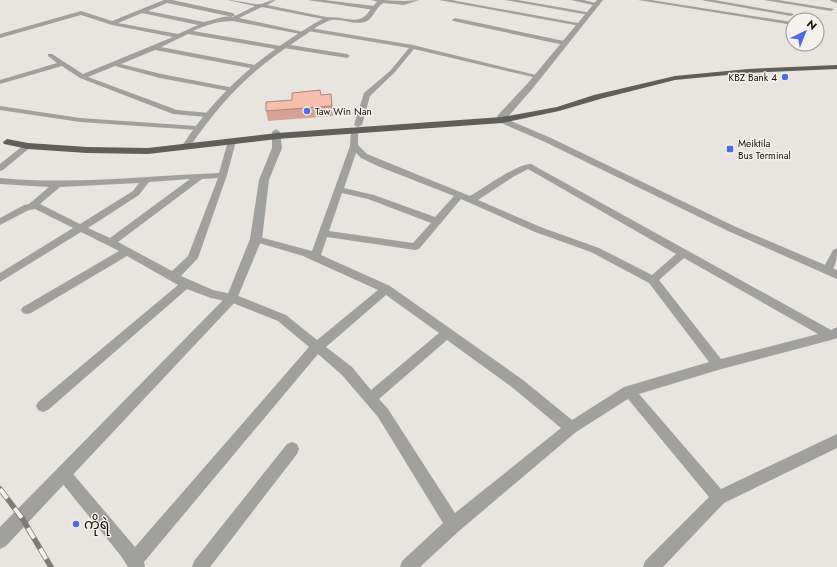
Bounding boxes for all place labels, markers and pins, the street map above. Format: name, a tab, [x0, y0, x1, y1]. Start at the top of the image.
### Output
place label: KBZ Bank 4	[729, 70, 777, 85]
marker: KBZ Bank 4	[780, 72, 790, 82]
place label: Taw Win Nan	[315, 104, 372, 119]
marker: Taw Win Nan	[302, 106, 312, 116]
place label: Meiktila Bus Terminal	[738, 136, 791, 163]
marker: Meiktila Bus Terminal	[725, 144, 735, 154]
place label: ကိုရဲ	[84, 514, 111, 536]
marker: ကိုရဲ	[71, 519, 81, 529]

